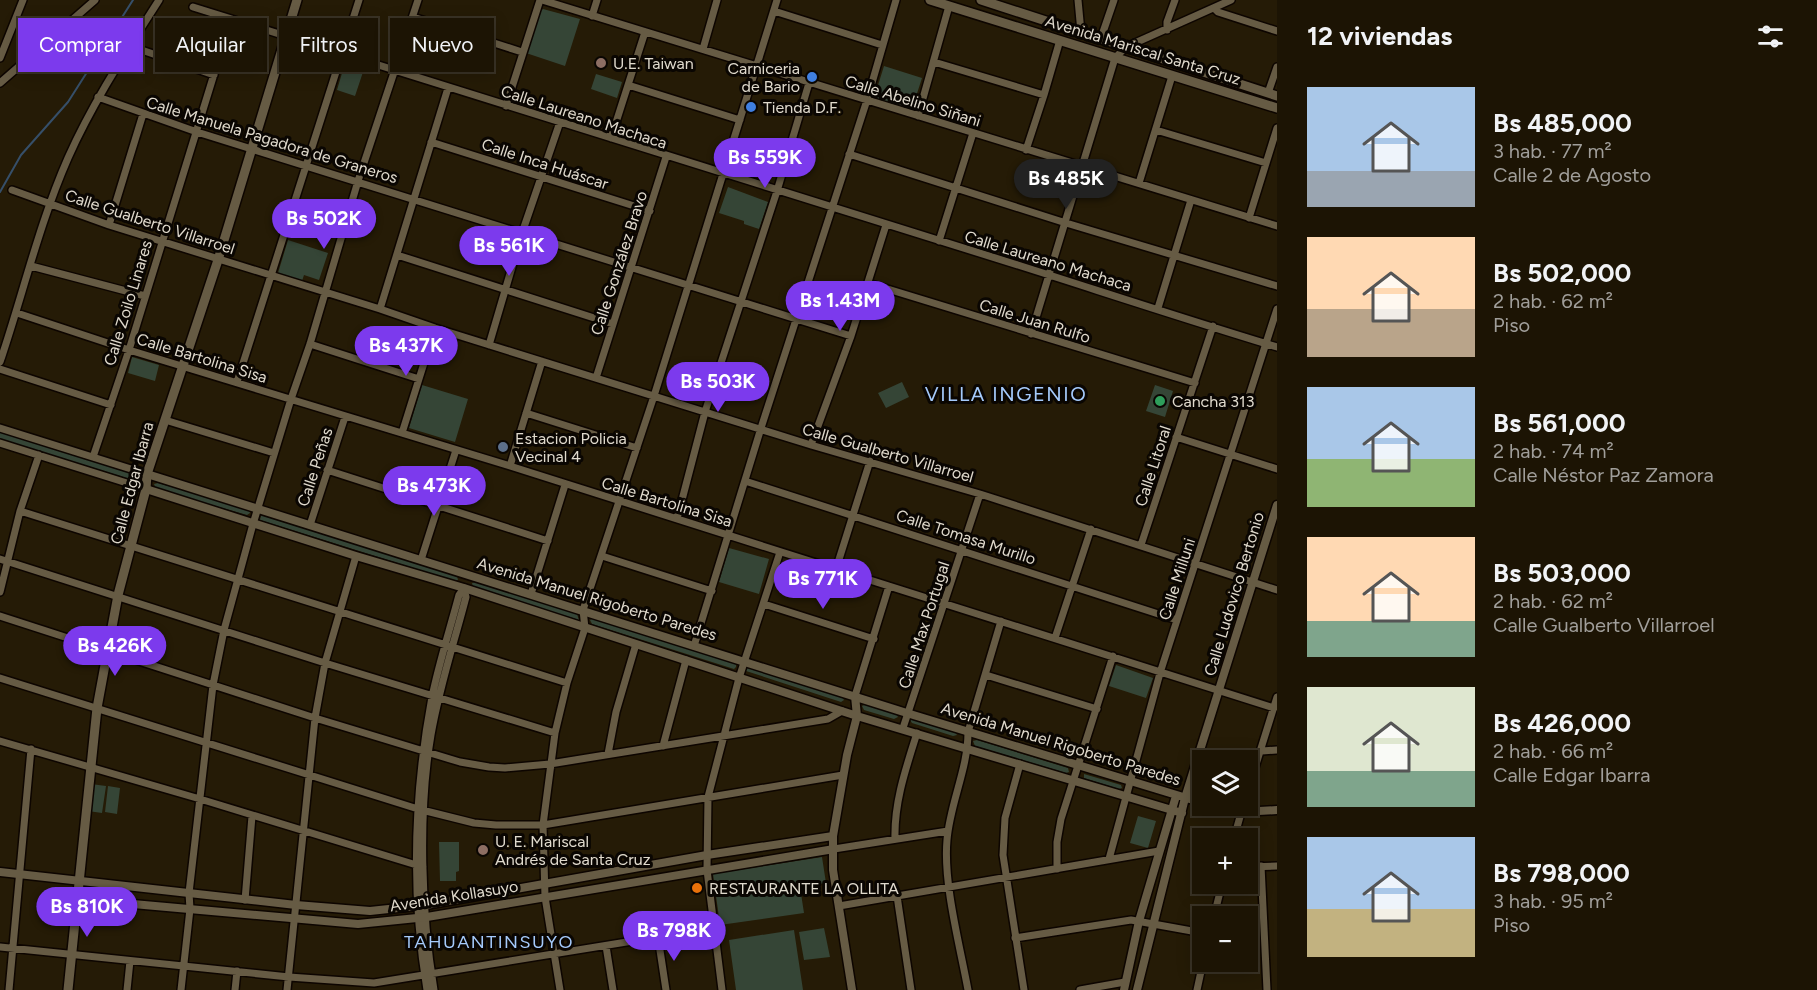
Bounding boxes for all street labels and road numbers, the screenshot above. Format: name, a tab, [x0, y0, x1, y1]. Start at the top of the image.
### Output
street label: Avenida Mariscal Santa Cruz	[1043, 11, 1243, 89]
street label: Calle Abelino Siñani	[843, 71, 983, 131]
street label: Calle Laureano Machaca	[499, 81, 669, 153]
street label: Calle Manuela Pagadora de Graneros	[144, 93, 400, 187]
street label: Calle Inca Huáscar	[479, 135, 611, 194]
street label: Calle Gualberto Villarroel	[63, 186, 237, 258]
street label: Calle González Bravo	[587, 188, 651, 338]
street label: Calle Laureano Machaca	[962, 227, 1134, 295]
street label: Calle Zoilo Linares	[100, 238, 156, 368]
street label: Calle Juan Rulfo	[977, 295, 1093, 347]
street label: Calle Bartolina Sisa	[134, 329, 270, 387]
street label: Calle Gualberto Villarroel	[800, 419, 976, 487]
street label: Calle Edgar Ibarra	[107, 420, 157, 546]
street label: Calle Litoral	[1131, 423, 1175, 509]
street label: Calle Peñas	[293, 425, 337, 509]
street label: Calle Bartolina Sisa	[599, 473, 735, 531]
street label: Calle Tomasa Murillo	[894, 505, 1038, 569]
street label: Calle Ludovico Bertonio	[1200, 510, 1268, 678]
street label: Calle Milluni	[1155, 536, 1199, 622]
street label: Avenida Manuel Rigoberto Paredes	[475, 553, 719, 645]
street label: Calle Max Portugal	[894, 559, 954, 691]
street label: Avenida Manuel Rigoberto Paredes	[939, 698, 1183, 790]
street label: Avenida Kollasuyo	[388, 876, 520, 916]

